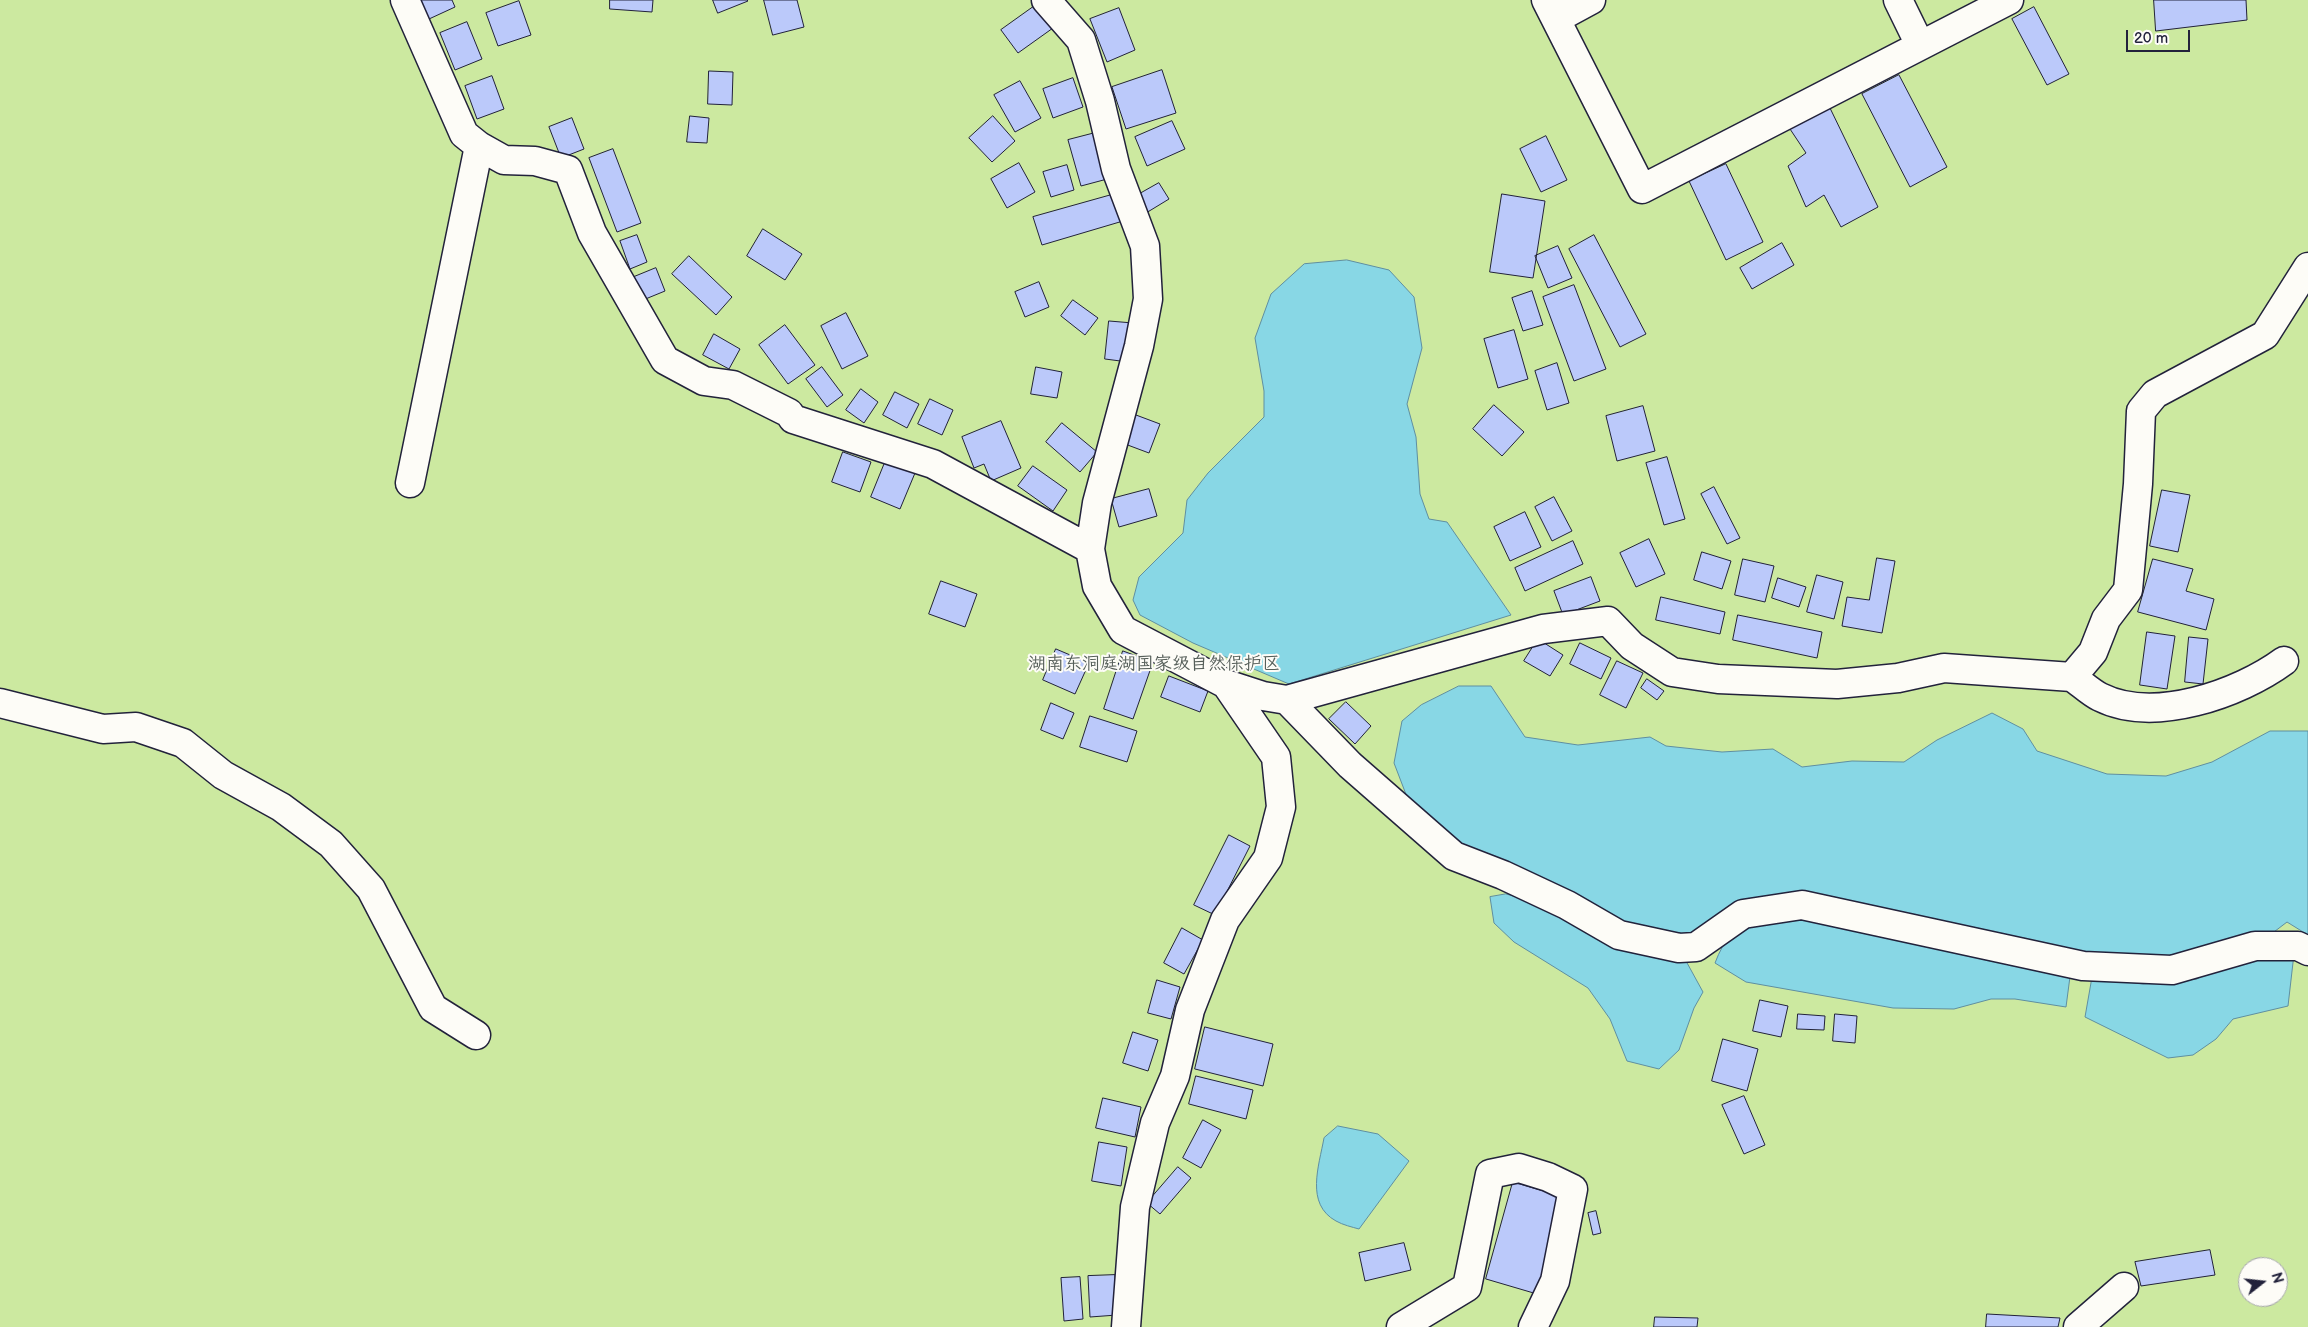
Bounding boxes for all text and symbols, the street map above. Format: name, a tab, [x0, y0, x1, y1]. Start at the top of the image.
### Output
scale bar	[2128, 20, 2192, 52]
text: 20 m	[2134, 29, 2168, 48]
park label: 湖南东洞庭湖国家级自然保护区	[1028, 653, 1280, 675]
north arrow	[2238, 1257, 2288, 1307]
text: N	[2267, 1271, 2287, 1285]

